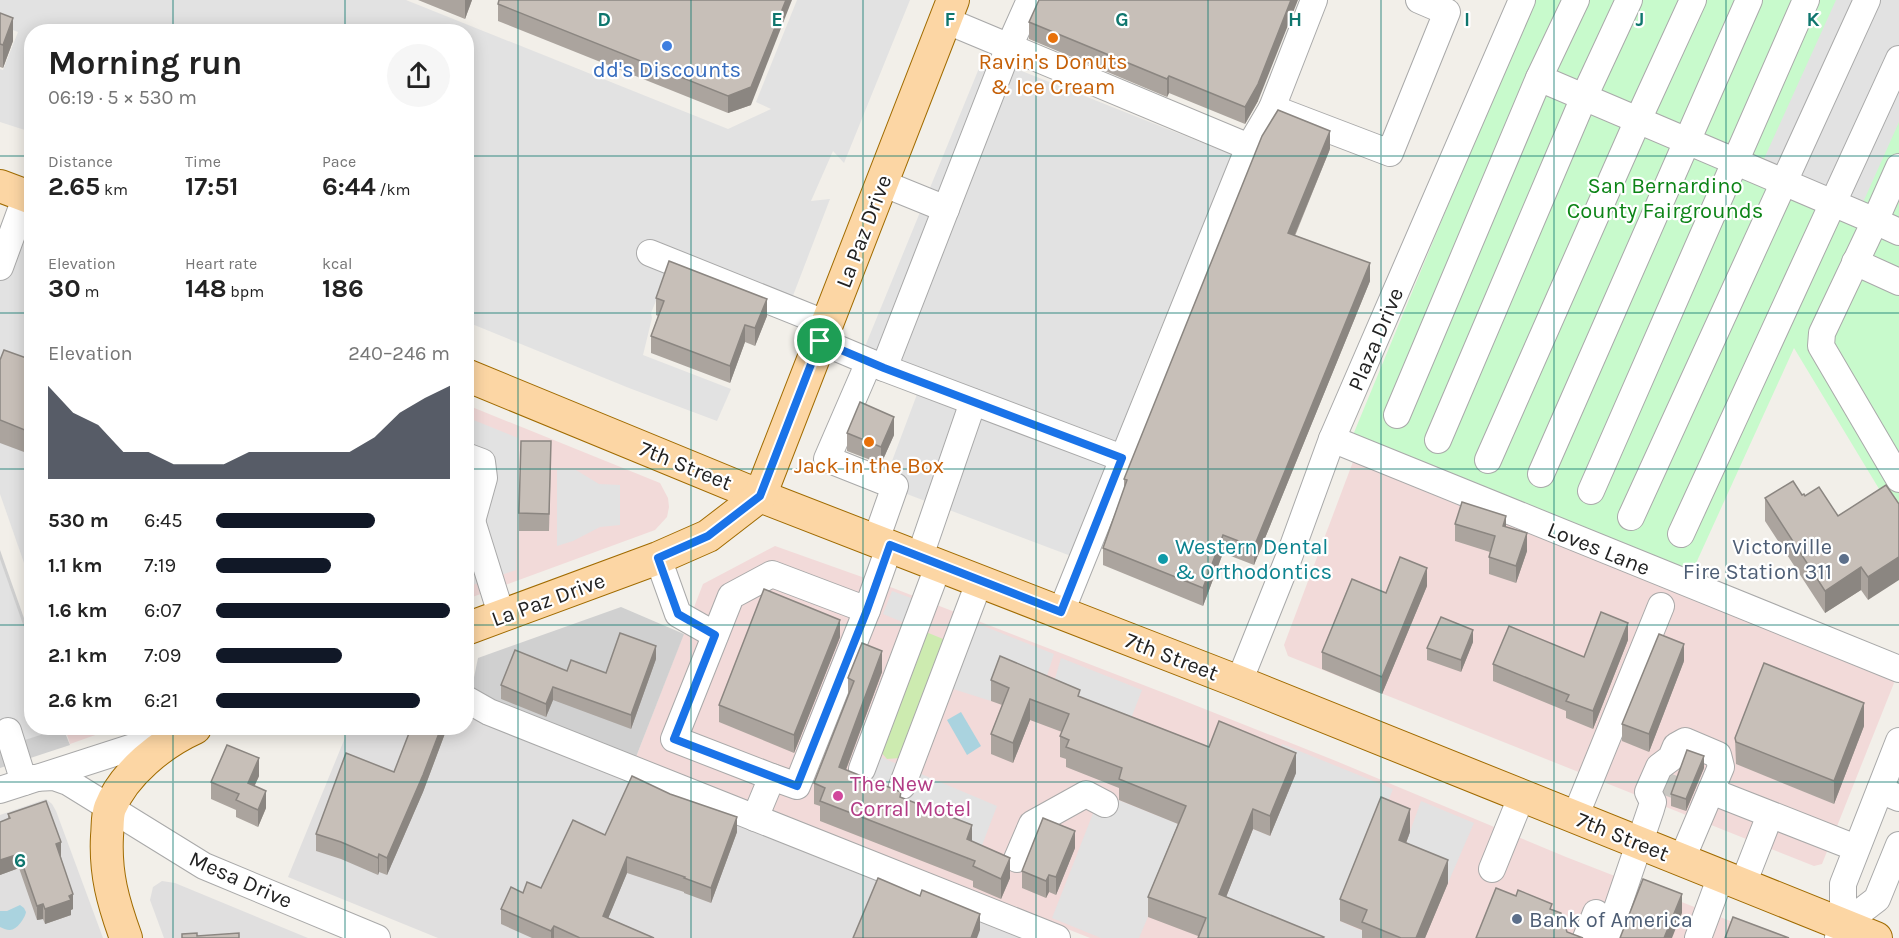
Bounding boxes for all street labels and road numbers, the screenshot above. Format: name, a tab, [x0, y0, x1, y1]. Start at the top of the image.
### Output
street label: La Paz Drive	[830, 171, 897, 292]
street label: Plaza Drive	[1343, 284, 1409, 395]
street label: 7th Street	[636, 436, 736, 496]
street label: Loves Lane	[1543, 517, 1654, 581]
street label: La Paz Drive	[488, 567, 609, 633]
street label: 7th Street	[1121, 627, 1222, 687]
street label: 7th Street	[1573, 807, 1673, 867]
street label: Mesa Drive	[185, 846, 296, 914]

